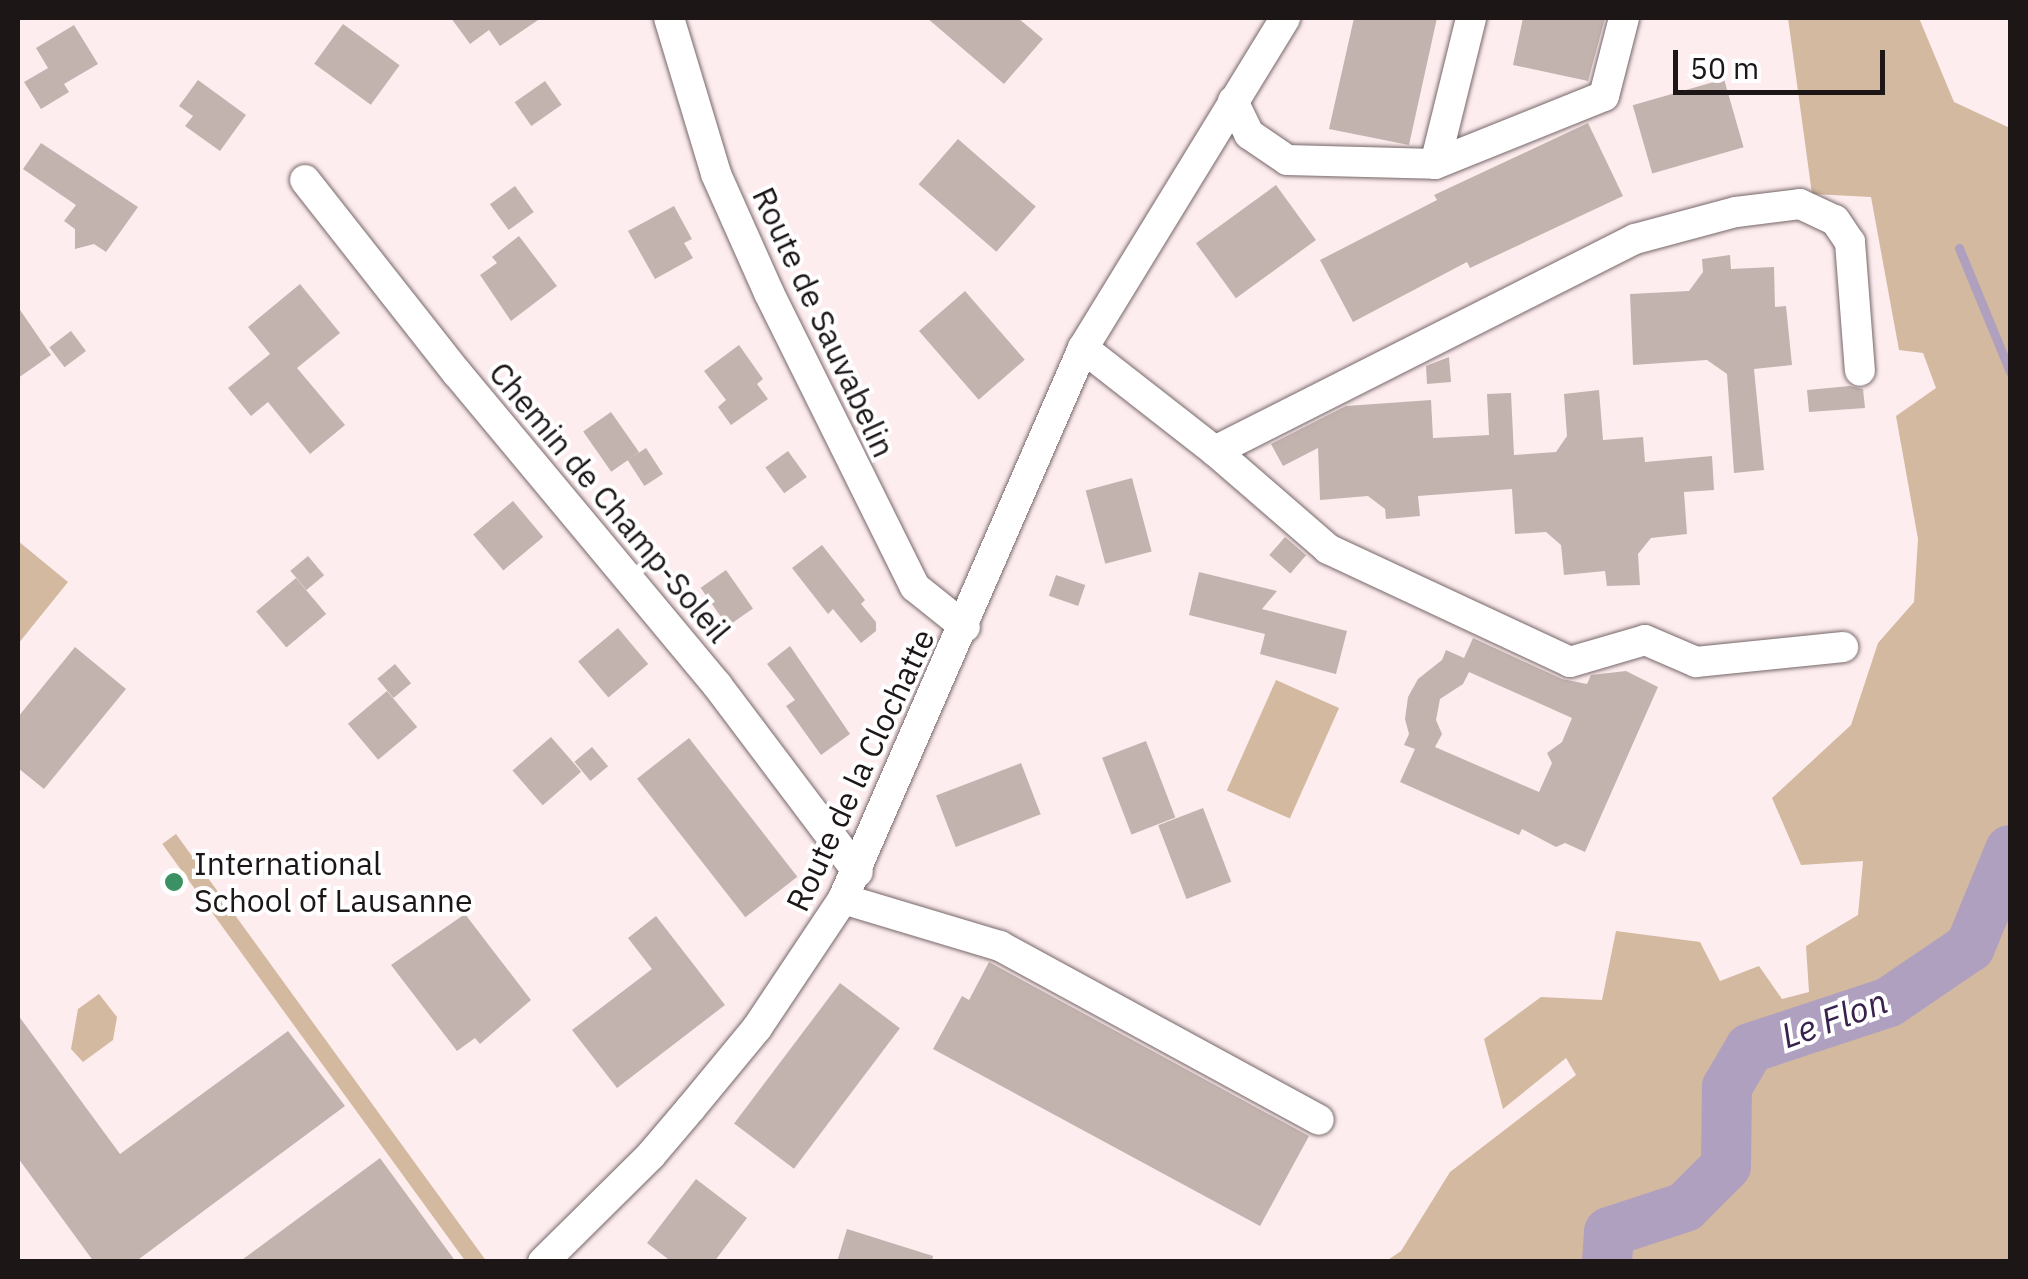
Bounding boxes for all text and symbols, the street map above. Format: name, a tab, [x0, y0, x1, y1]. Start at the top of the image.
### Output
scale bar	[1678, 30, 1890, 92]
text: 50 m	[1690, 48, 1759, 87]
street label: Route de Sauvabelin	[745, 181, 903, 463]
street label: Chemin de Champ-Soleil	[481, 354, 739, 650]
street label: Route de la Clochatte	[778, 623, 942, 917]
place label: International School of Lausanne	[194, 845, 472, 920]
marker: International School of Lausanne	[163, 871, 185, 893]
water label: Le Flon	[1775, 979, 1893, 1057]

